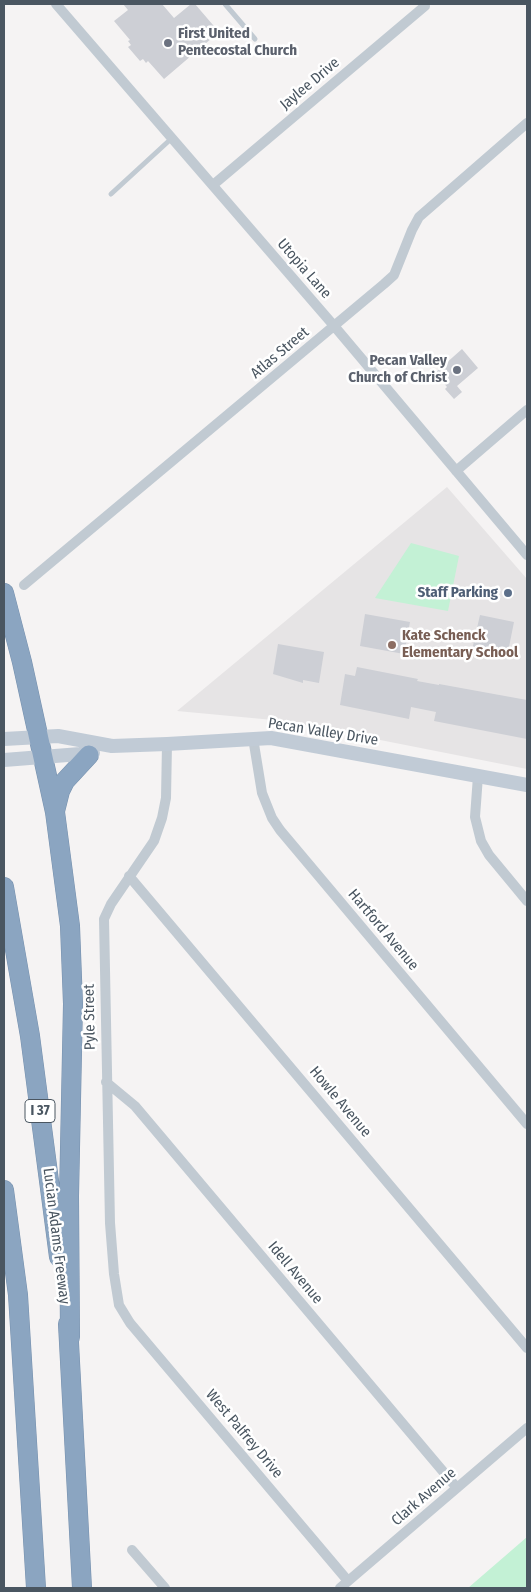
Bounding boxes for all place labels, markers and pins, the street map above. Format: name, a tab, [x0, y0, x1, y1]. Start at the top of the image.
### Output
place label: First United Pentecostal Church	[178, 25, 297, 60]
marker: First United Pentecostal Church	[162, 37, 174, 49]
place label: Pecan Valley Church of Christ	[348, 352, 447, 387]
marker: Pecan Valley Church of Christ	[451, 364, 463, 376]
place label: Staff Parking	[417, 584, 498, 602]
marker: Staff Parking	[502, 587, 514, 599]
place label: Kate Schenck Elementary School	[402, 627, 518, 662]
marker: Kate Schenck Elementary School	[386, 639, 398, 651]

